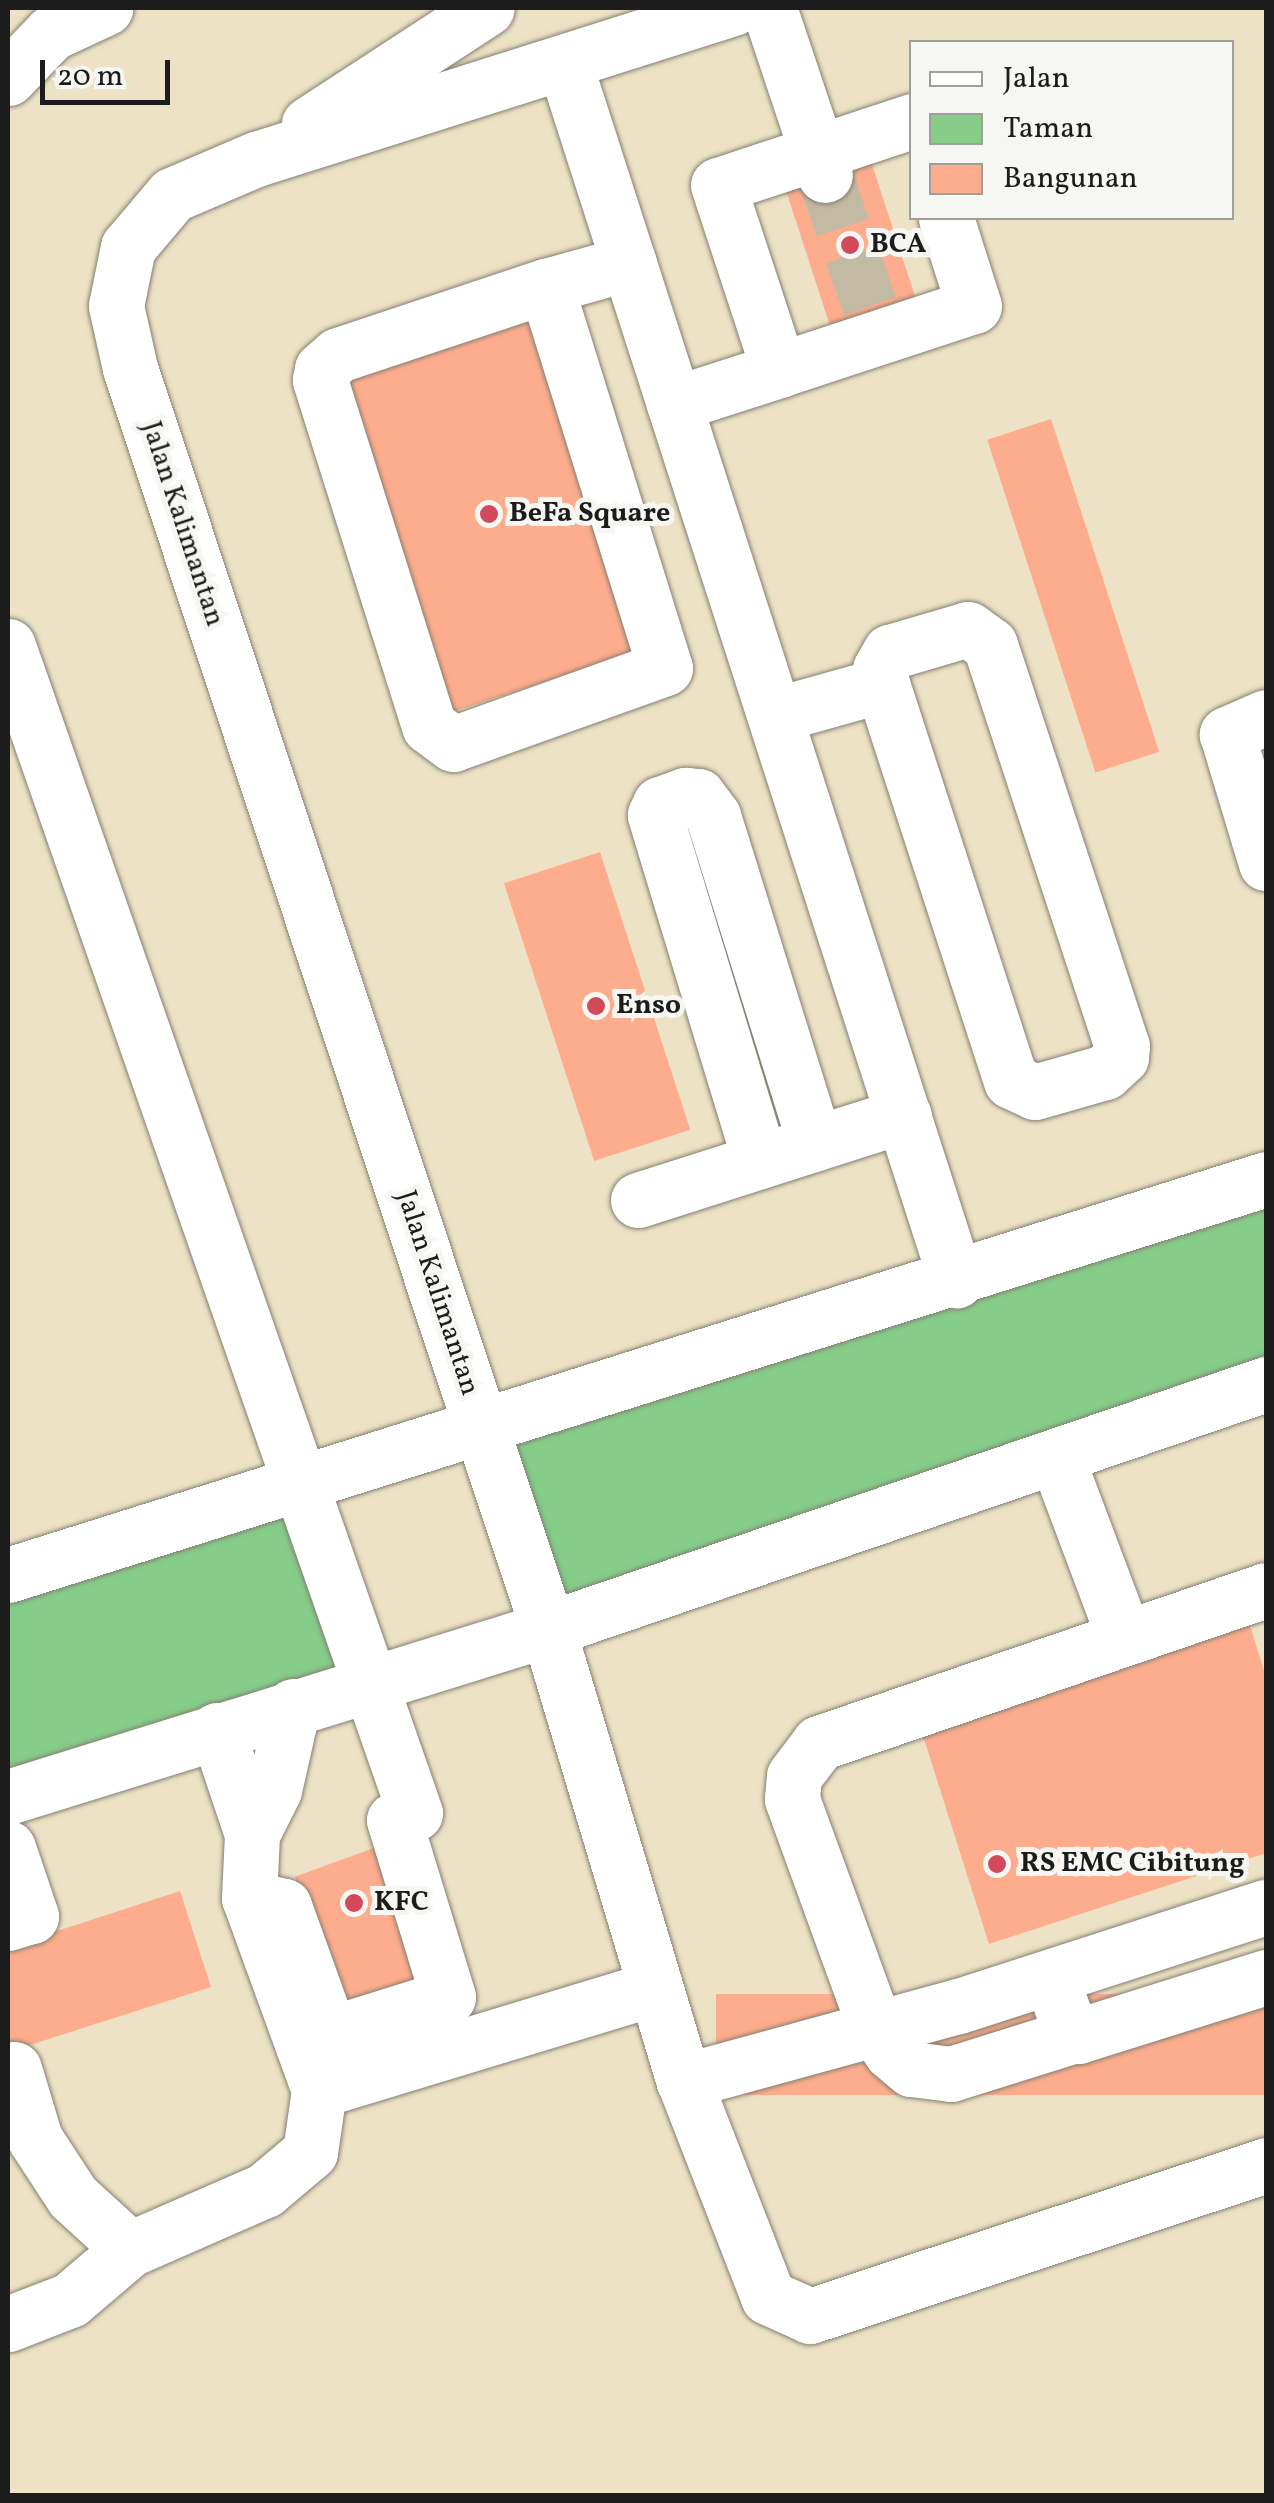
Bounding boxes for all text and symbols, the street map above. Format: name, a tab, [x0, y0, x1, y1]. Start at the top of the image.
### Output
scale bar	[45, 40, 175, 102]
legend	[909, 40, 1234, 220]
text: 20 m	[57, 56, 123, 98]
text: Jalan	[1003, 58, 1070, 100]
text: Taman	[1003, 108, 1093, 150]
text: Bangunan	[1003, 158, 1138, 200]
place label: BCA	[870, 228, 926, 262]
marker: BCA	[839, 234, 861, 256]
street label: Jalan Kalimantan	[133, 417, 231, 631]
place label: BeFa Square	[509, 497, 670, 531]
marker: BeFa Square	[478, 503, 500, 525]
place label: Enso	[616, 989, 681, 1023]
marker: Enso	[585, 995, 607, 1017]
street label: Jalan Kalimantan	[388, 1186, 486, 1400]
place label: RS EMC Cibitung	[1020, 1847, 1245, 1881]
marker: RS EMC Cibitung	[984, 1851, 1010, 1877]
place label: KFC	[374, 1886, 429, 1920]
marker: KFC	[343, 1892, 365, 1914]

